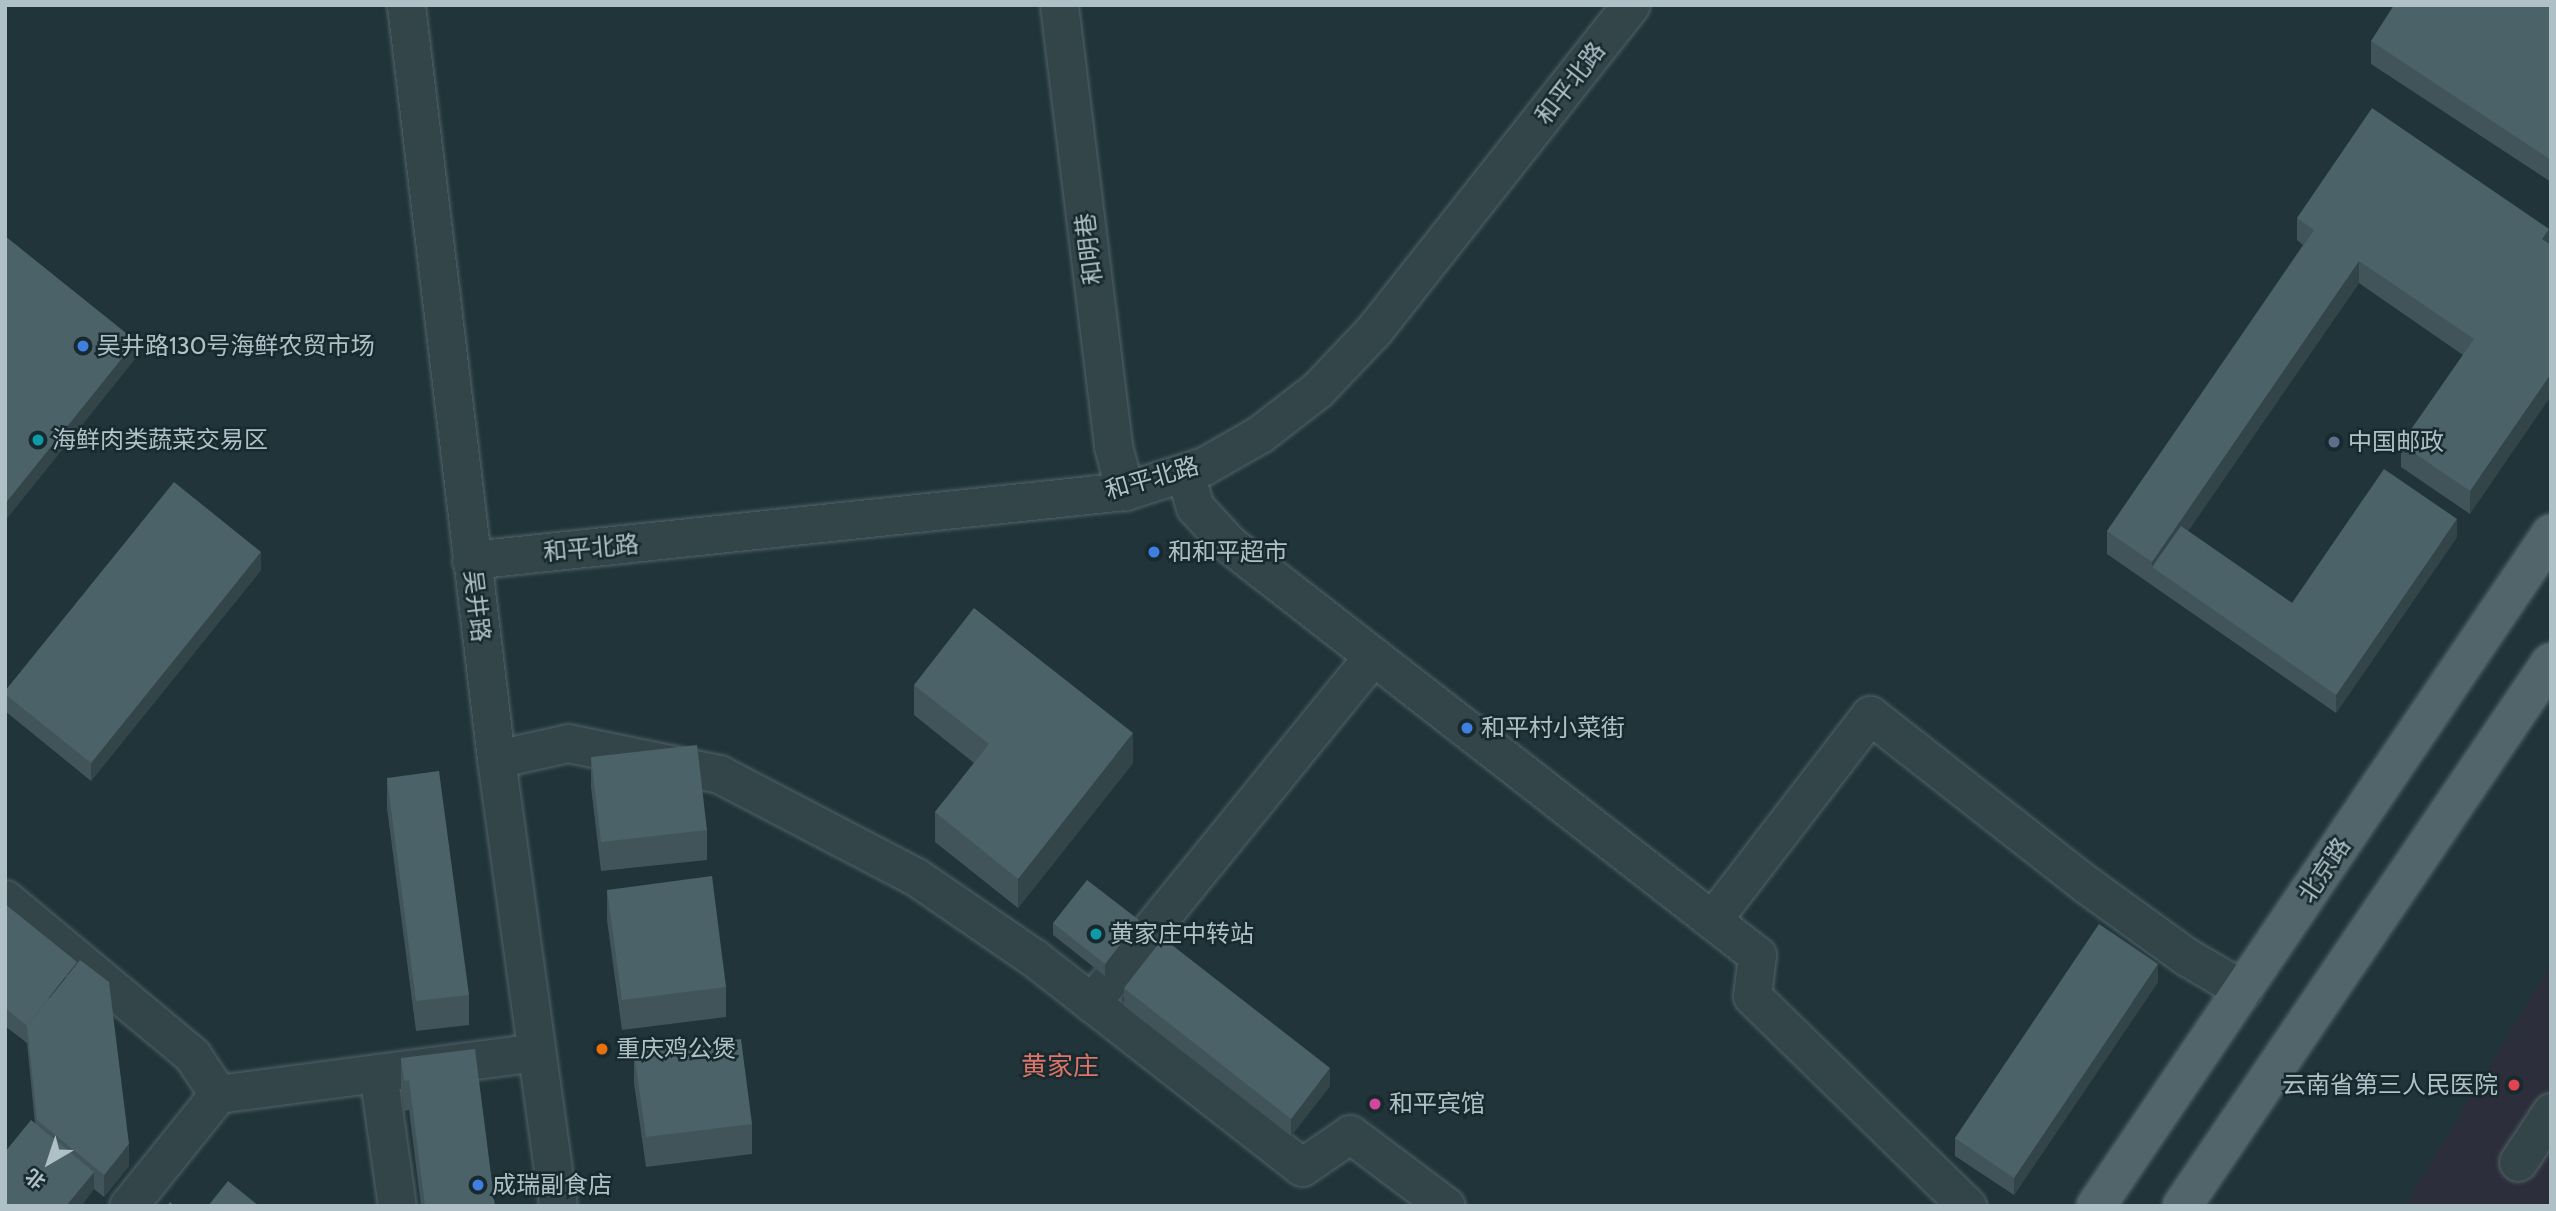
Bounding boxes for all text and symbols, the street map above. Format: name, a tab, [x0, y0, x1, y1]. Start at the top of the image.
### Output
street label: 和平北路	[1529, 36, 1611, 130]
street label: 和明巷	[1070, 212, 1108, 286]
place label: 吴井路130号海鲜农贸市场	[97, 332, 375, 360]
marker: 吴井路130号海鲜农贸市场	[75, 338, 91, 354]
place label: 海鲜肉类蔬菜交易区	[52, 426, 268, 454]
place label: 中国邮政	[2348, 428, 2444, 456]
marker: 海鲜肉类蔬菜交易区	[30, 432, 46, 448]
marker: 中国邮政	[2326, 434, 2342, 450]
street label: 和平北路	[1102, 451, 1202, 505]
street label: 和平北路	[542, 529, 640, 567]
place label: 和和平超市	[1168, 538, 1288, 566]
marker: 和和平超市	[1146, 544, 1162, 560]
street label: 吴井路	[458, 569, 496, 643]
place label: 和平村小菜街	[1481, 714, 1625, 742]
marker: 和平村小菜街	[1459, 720, 1475, 736]
street label: 北京路	[2292, 832, 2356, 908]
place label: 黄家庄中转站	[1110, 920, 1254, 948]
marker: 黄家庄中转站	[1088, 926, 1104, 942]
place label: 重庆鸡公煲	[616, 1035, 736, 1063]
marker: 重庆鸡公煲	[594, 1041, 610, 1057]
district label: 黄家庄	[1021, 1051, 1099, 1083]
place label: 云南省第三人民医院	[2282, 1071, 2498, 1099]
marker: 云南省第三人民医院	[2504, 1075, 2524, 1095]
place label: 和平宾馆	[1389, 1090, 1485, 1118]
marker: 和平宾馆	[1367, 1096, 1383, 1112]
north arrow	[14, 1127, 84, 1197]
text: 北	[21, 1164, 50, 1194]
place label: 成瑞副食店	[492, 1171, 612, 1199]
marker: 成瑞副食店	[470, 1177, 486, 1193]

